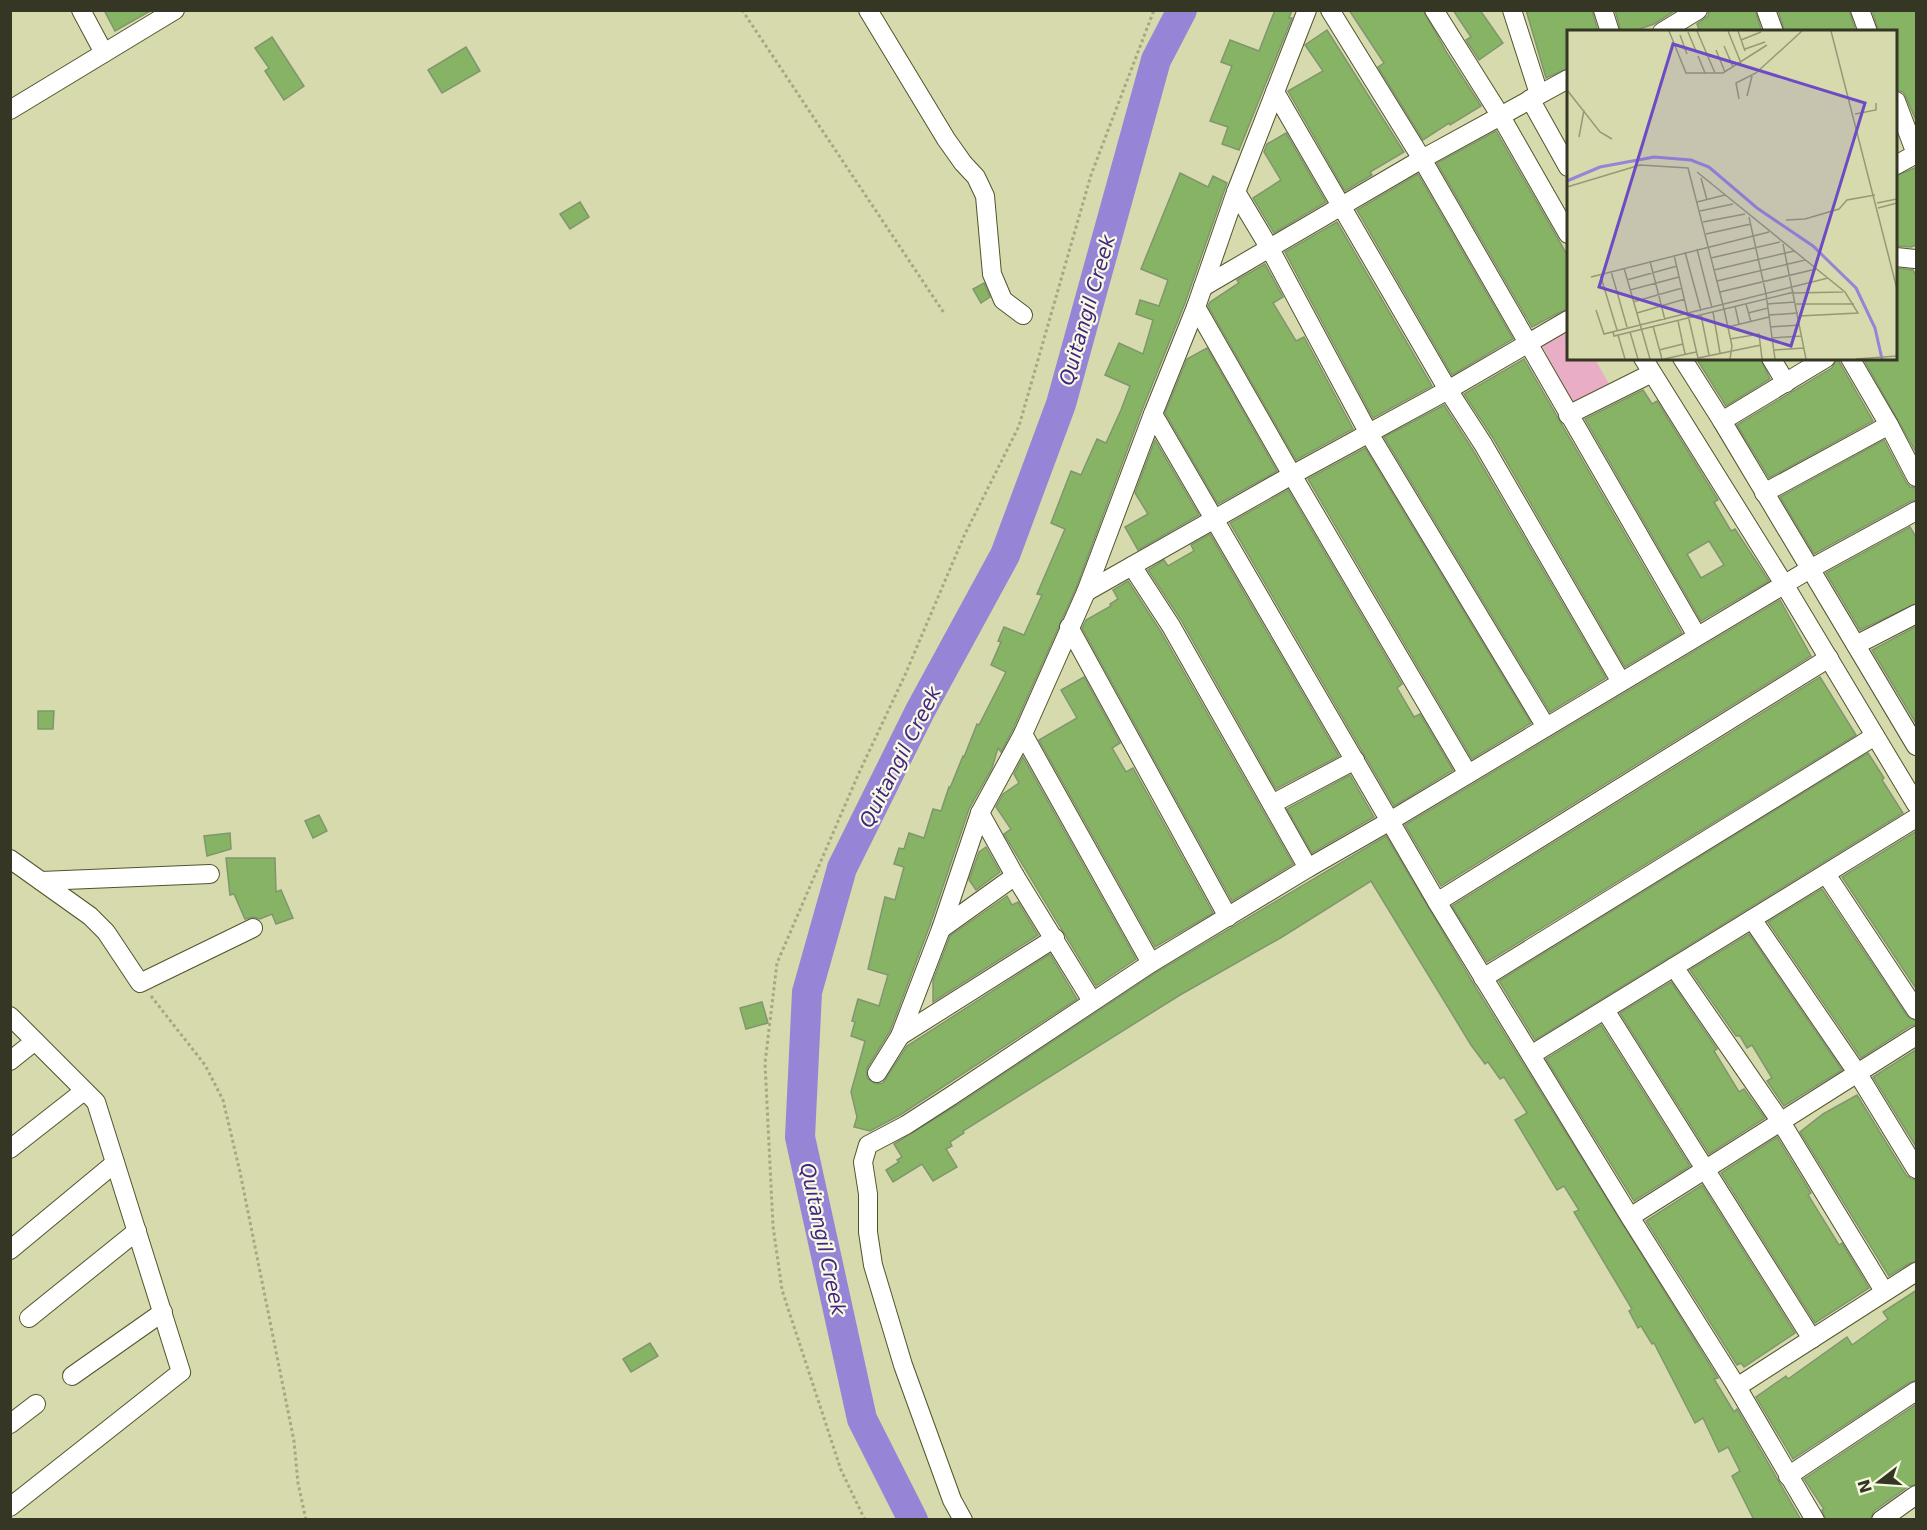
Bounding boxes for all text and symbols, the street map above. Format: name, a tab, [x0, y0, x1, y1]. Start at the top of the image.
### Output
inset map	[1567, 30, 1897, 360]
water label: Quitangil Creek	[1054, 231, 1120, 388]
water label: Quitangil Creek	[854, 681, 947, 832]
water label: Quitangil Creek	[795, 1161, 851, 1319]
north arrow	[1849, 1452, 1909, 1512]
text: N	[1854, 1477, 1876, 1495]

